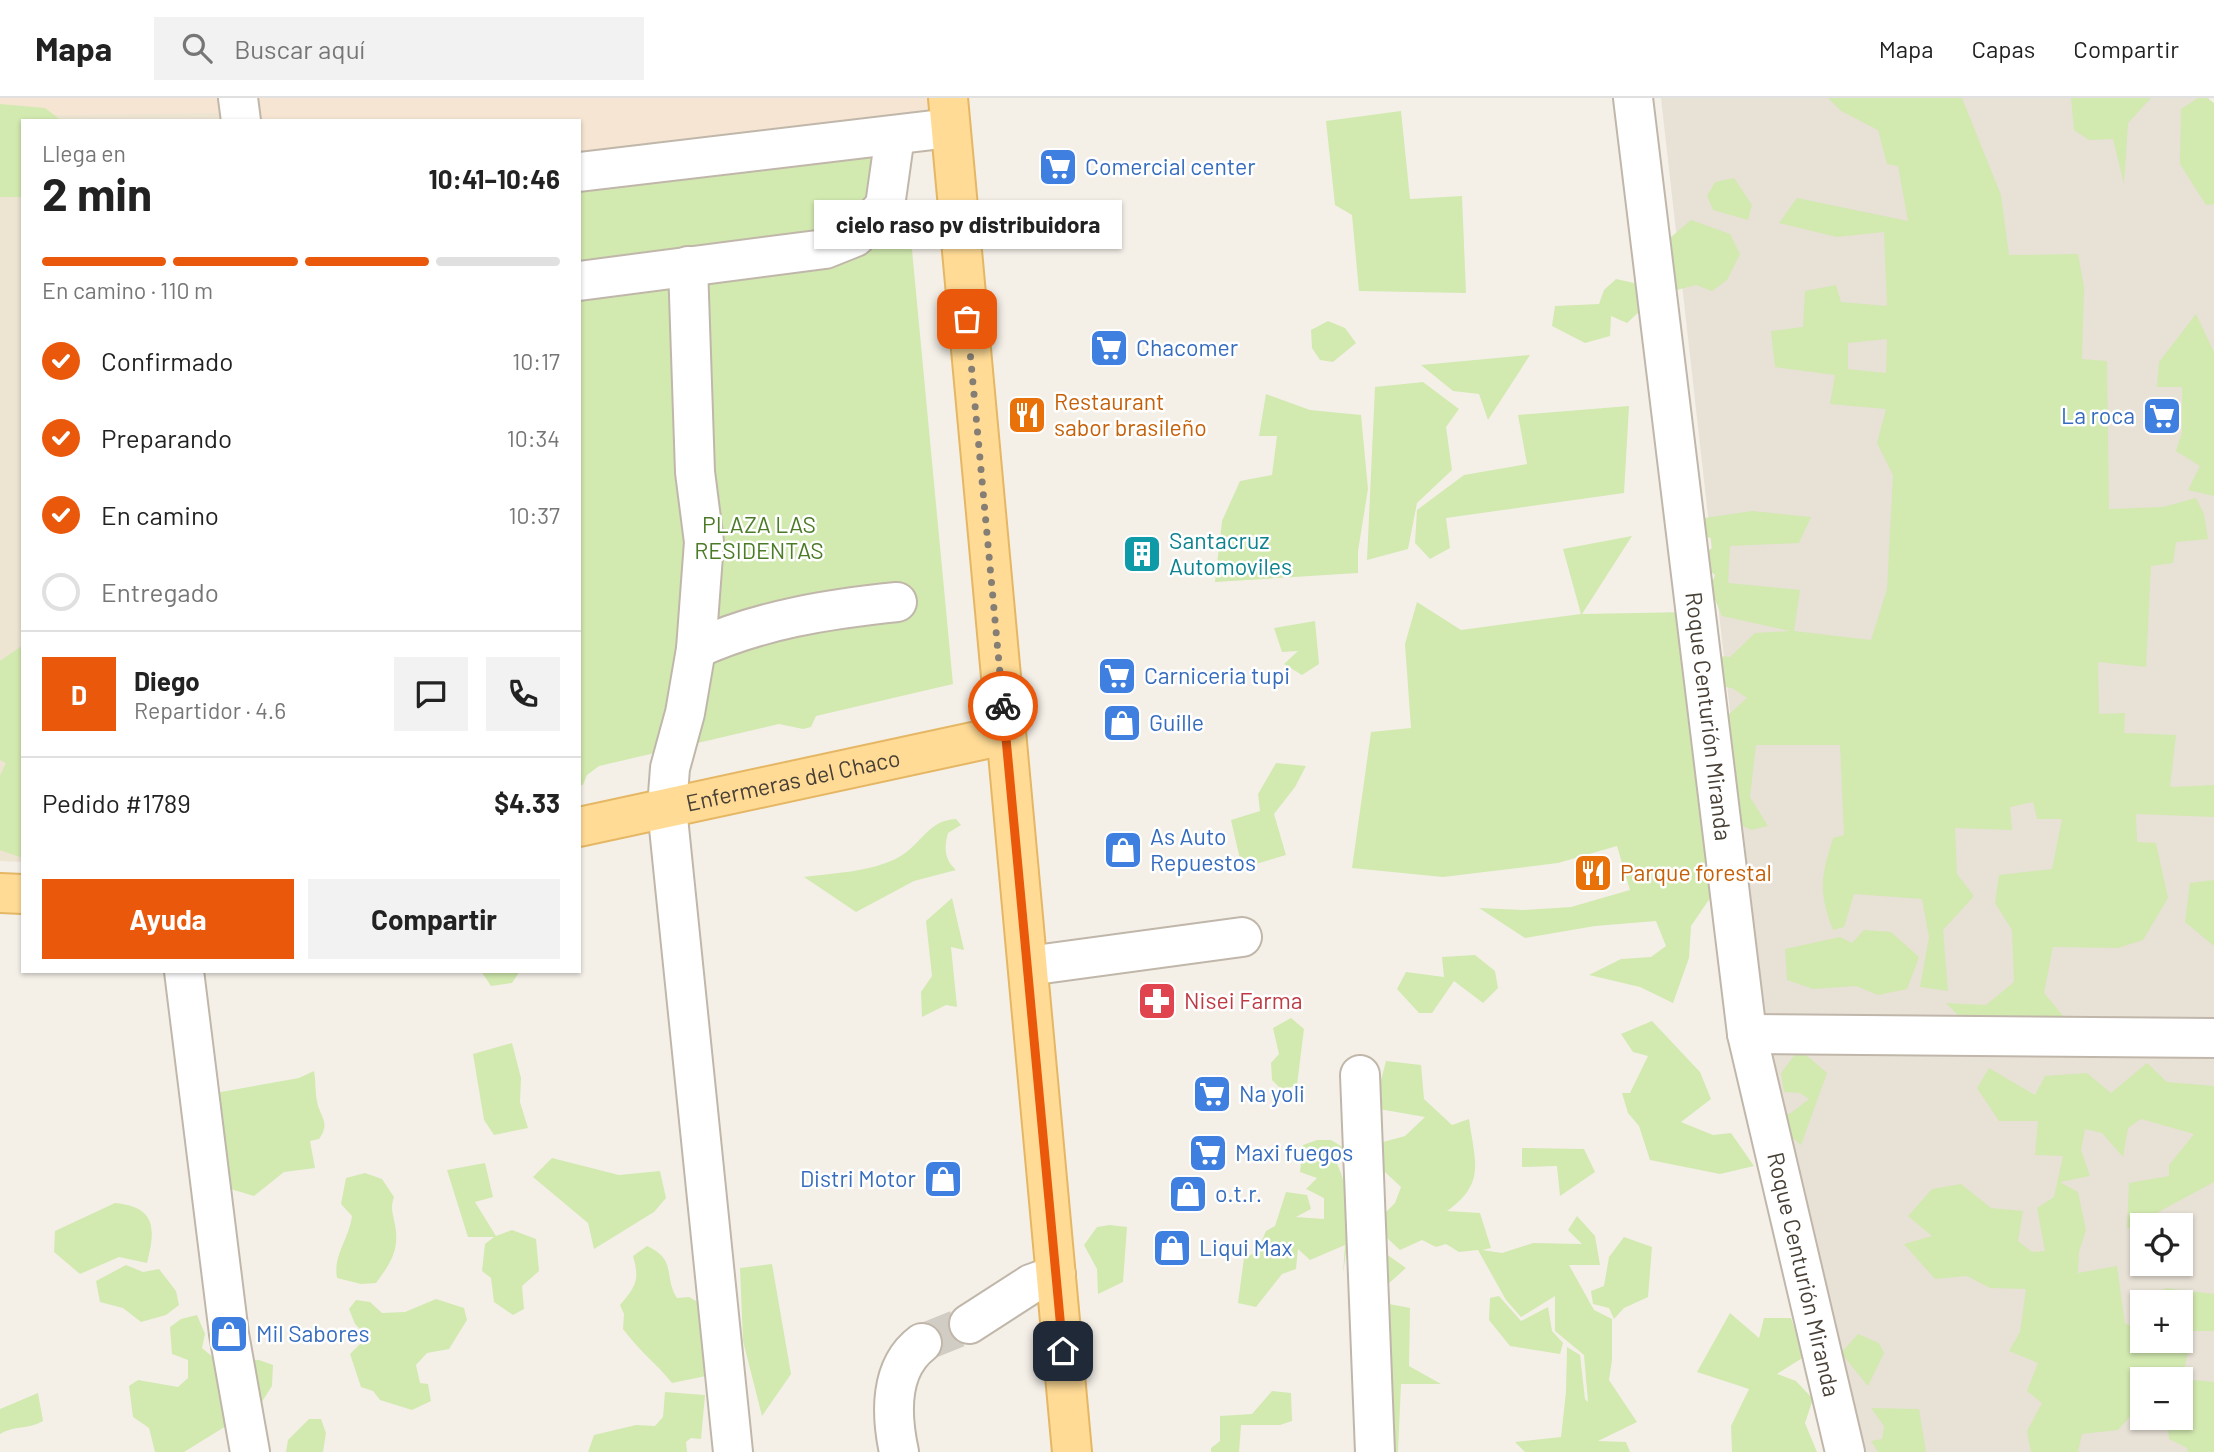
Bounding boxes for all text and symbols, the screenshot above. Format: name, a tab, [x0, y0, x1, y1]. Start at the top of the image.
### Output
search box	[154, 17, 644, 80]
text: Mapa	[35, 28, 112, 68]
icon: search	[178, 29, 216, 67]
text: Buscar aquí	[234, 33, 365, 64]
text: Mapa	[1879, 34, 1934, 63]
text: Capas	[1972, 34, 2035, 63]
text: Compartir	[2073, 34, 2179, 63]
text: Llega en	[42, 139, 126, 167]
supermarket icon: Comercial center	[1037, 146, 1079, 188]
place label: Comercial center	[1085, 152, 1256, 180]
text: 10:41–10:46	[429, 163, 560, 194]
text: 2 min	[42, 165, 152, 220]
callout: cielo raso pv distribuidora	[813, 200, 1121, 249]
text: cielo raso pv distribuidora	[836, 210, 1100, 238]
text: En camino · 110 m	[42, 276, 213, 304]
pin	[937, 289, 997, 349]
icon: bag	[948, 300, 986, 338]
supermarket icon: Chacomer	[1088, 327, 1130, 369]
place label: Chacomer	[1136, 333, 1239, 361]
icon: check	[42, 342, 80, 380]
text: Confirmado	[101, 345, 233, 376]
text: 10:17	[512, 347, 560, 375]
place label: Restaurant sabor brasileño	[1054, 387, 1207, 441]
restaurant icon: Restaurant sabor brasileño	[1006, 394, 1048, 436]
supermarket icon: La roca	[2141, 395, 2183, 437]
place label: La roca	[2061, 401, 2135, 429]
icon: check	[42, 419, 80, 457]
text: Preparando	[101, 422, 232, 453]
text: 10:34	[507, 424, 560, 452]
icon: check	[42, 496, 80, 534]
text: En camino	[101, 499, 219, 530]
text: 10:37	[508, 501, 560, 529]
park label: PLAZA LAS RESIDENTAS	[694, 510, 824, 564]
place label: Santacruz Automoviles	[1169, 526, 1292, 580]
building icon: Santacruz Automoviles	[1121, 533, 1163, 575]
text: Entregado	[101, 576, 219, 607]
street label: Roque Centurión Miranda	[1680, 590, 1738, 842]
supermarket icon: Carniceria tupi	[1096, 655, 1138, 697]
button: chat	[394, 657, 468, 731]
button: phone	[486, 657, 560, 731]
place label: Carniceria tupi	[1144, 661, 1290, 689]
text: Diego	[134, 665, 200, 696]
courier	[968, 671, 1038, 741]
text: D	[71, 679, 87, 710]
icon: bike	[984, 687, 1022, 725]
text: Repartidor · 4.6	[134, 696, 286, 724]
shop icon: Guille	[1101, 702, 1143, 744]
place label: Guille	[1149, 708, 1204, 736]
street label: Enfermeras del Chaco	[683, 743, 903, 817]
text: Pedido #1789	[42, 787, 191, 818]
text: $4.33	[494, 787, 560, 818]
place label: As Auto Repuestos	[1150, 822, 1256, 876]
shop icon: As Auto Repuestos	[1102, 829, 1144, 871]
restaurant icon: Parque forestal	[1572, 852, 1614, 894]
place label: Parque forestal	[1620, 858, 1772, 886]
button: Ayuda	[42, 879, 294, 959]
button: Compartir	[308, 879, 560, 959]
pharmacy icon: Nisei Farma	[1136, 980, 1178, 1022]
place label: Nisei Farma	[1184, 986, 1302, 1014]
supermarket icon: Na yoli	[1191, 1073, 1233, 1115]
place label: Na yoli	[1239, 1079, 1305, 1107]
supermarket icon: Maxi fuegos	[1187, 1132, 1229, 1174]
place label: Maxi fuegos	[1235, 1138, 1353, 1166]
street label: Roque Centurión Miranda	[1762, 1149, 1847, 1399]
shop icon: Distri Motor	[922, 1158, 964, 1200]
place label: Distri Motor	[800, 1164, 917, 1192]
shop icon: o.t.r.	[1167, 1173, 1209, 1215]
place label: o.t.r.	[1215, 1179, 1262, 1207]
map controls	[2130, 1213, 2193, 1430]
button: locate	[2130, 1213, 2193, 1276]
shop icon: Liqui Max	[1151, 1227, 1193, 1269]
place label: Liqui Max	[1199, 1233, 1293, 1261]
button: +	[2130, 1290, 2193, 1353]
shop icon: Mil Sabores	[208, 1313, 250, 1355]
place label: Mil Sabores	[256, 1319, 370, 1347]
pin	[1033, 1321, 1093, 1381]
icon: home	[1044, 1332, 1082, 1370]
button: −	[2130, 1367, 2193, 1430]

